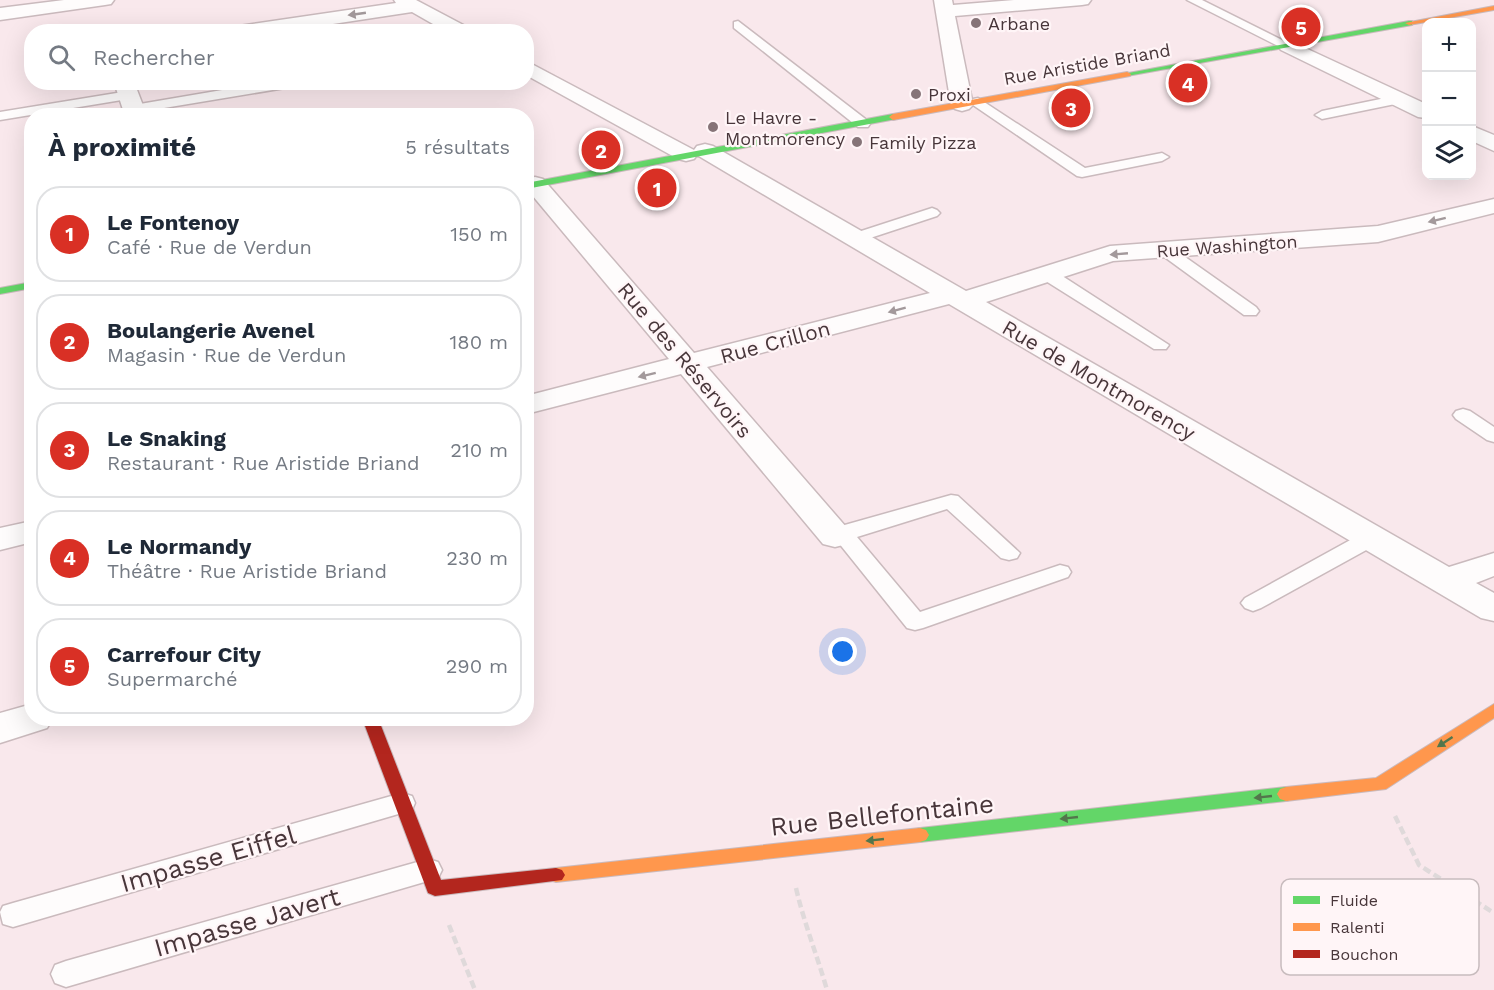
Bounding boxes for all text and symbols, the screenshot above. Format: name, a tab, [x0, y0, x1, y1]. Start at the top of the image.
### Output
pin: 5	[1282, 4, 1320, 50]
one-way arrow	[347, 10, 366, 19]
place label: Arbane	[988, 13, 1050, 34]
marker: Arbane	[969, 16, 983, 30]
map controls	[1422, 18, 1476, 180]
button: +	[1422, 18, 1476, 72]
search box	[24, 24, 534, 90]
street label: Rue Aristide Briand	[1002, 39, 1172, 89]
icon: search	[45, 41, 78, 74]
text: Rechercher	[93, 45, 215, 70]
pin: 4	[1168, 60, 1208, 106]
button: −	[1422, 72, 1476, 126]
place label: Proxi	[928, 84, 971, 105]
pin: 3	[1052, 86, 1090, 130]
marker: Proxi	[909, 87, 923, 101]
place label: Le Havre - Montmorency	[725, 107, 846, 149]
marker: Le Havre - Montmorency	[706, 120, 720, 134]
button: layers	[1422, 126, 1476, 180]
pin: 2	[582, 128, 620, 172]
text: À proximité	[48, 132, 196, 162]
place label: Family Pizza	[869, 132, 976, 153]
text: 5 résultats	[405, 135, 510, 159]
marker: Family Pizza	[850, 135, 864, 149]
pin: 1	[638, 166, 676, 210]
text: Le Fontenoy	[107, 210, 239, 235]
one-way arrow	[1428, 215, 1446, 225]
text: 1	[65, 222, 74, 246]
text: 150 m	[450, 222, 508, 246]
street label: Rue Washington	[1156, 231, 1298, 261]
text: Café · Rue de Verdun	[107, 235, 312, 259]
one-way arrow	[1109, 249, 1128, 259]
street label: Rue des Réservoirs	[613, 277, 757, 443]
one-way arrow	[888, 306, 906, 315]
street label: Rue Crillon	[717, 315, 833, 369]
street label: Rue de Montmorency	[998, 315, 1200, 446]
text: Boulangerie Avenel	[107, 318, 314, 343]
text: 2	[64, 330, 75, 354]
text: 180 m	[450, 330, 508, 354]
text: Magasin · Rue de Verdun	[107, 343, 346, 367]
one-way arrow	[638, 370, 656, 380]
text: Le Snaking	[107, 426, 226, 451]
text: 3	[64, 438, 75, 462]
text: 210 m	[450, 438, 508, 462]
text: Restaurant · Rue Aristide Briand	[107, 451, 420, 475]
text: Le Normandy	[107, 534, 251, 559]
text: 4	[63, 546, 76, 570]
text: 230 m	[446, 546, 508, 570]
text: Théâtre · Rue Aristide Briand	[107, 559, 387, 583]
your location	[828, 637, 857, 666]
text: Carrefour City	[107, 642, 261, 667]
text: 5	[64, 654, 75, 678]
text: 290 m	[446, 654, 508, 678]
text: Supermarché	[107, 667, 238, 691]
one-way arrow	[1437, 736, 1453, 747]
street label: Rue Bellefontaine	[769, 788, 995, 842]
one-way arrow	[1253, 792, 1272, 802]
one-way arrow	[1060, 813, 1079, 823]
street label: Impasse Eiffel	[117, 820, 299, 898]
one-way arrow	[866, 835, 885, 845]
legend	[1281, 879, 1479, 975]
street label: Impasse Javert	[151, 881, 343, 963]
text: Fluide	[1330, 891, 1378, 910]
text: Ralenti	[1330, 918, 1385, 937]
text: Bouchon	[1330, 945, 1398, 964]

